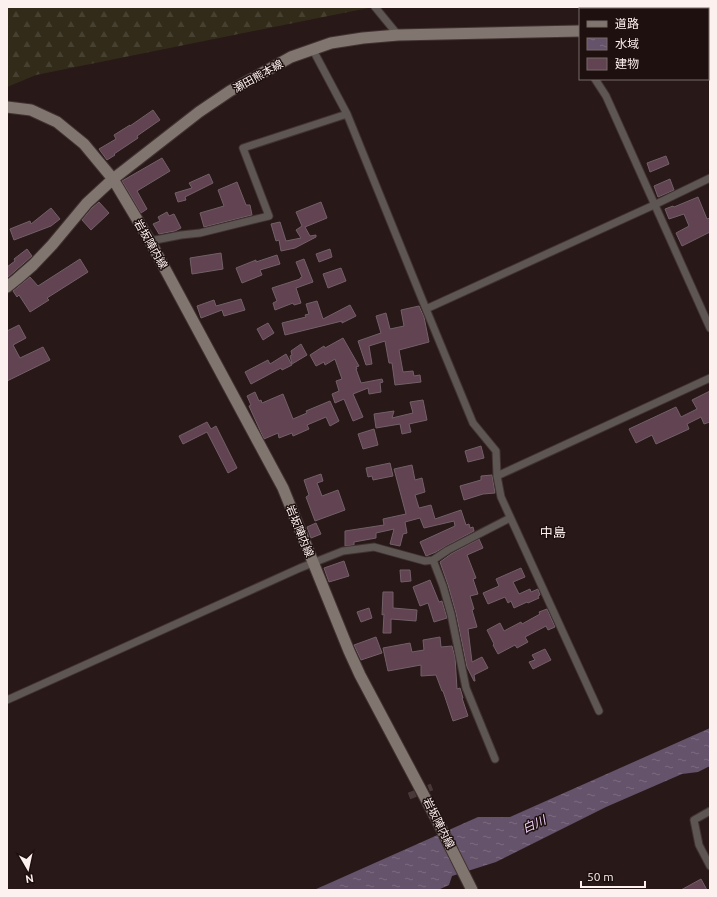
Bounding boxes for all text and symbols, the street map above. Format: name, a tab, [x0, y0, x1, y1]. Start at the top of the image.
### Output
legend	[579, 8, 709, 80]
text: 道路	[615, 17, 639, 30]
text: 水域	[615, 37, 639, 50]
street label: 瀬田熊本線	[231, 57, 285, 95]
text: 建物	[615, 57, 639, 70]
street label: 岩坂陣内線	[132, 217, 170, 271]
street label: 岩坂陣内線	[284, 503, 316, 559]
district label: 中島	[540, 525, 566, 539]
street label: 岩坂陣内線	[421, 796, 457, 850]
water label: 白川	[520, 812, 549, 835]
north arrow	[8, 849, 48, 889]
scale bar	[581, 863, 645, 889]
text: 50 m	[587, 870, 614, 883]
text: N	[25, 872, 35, 885]

